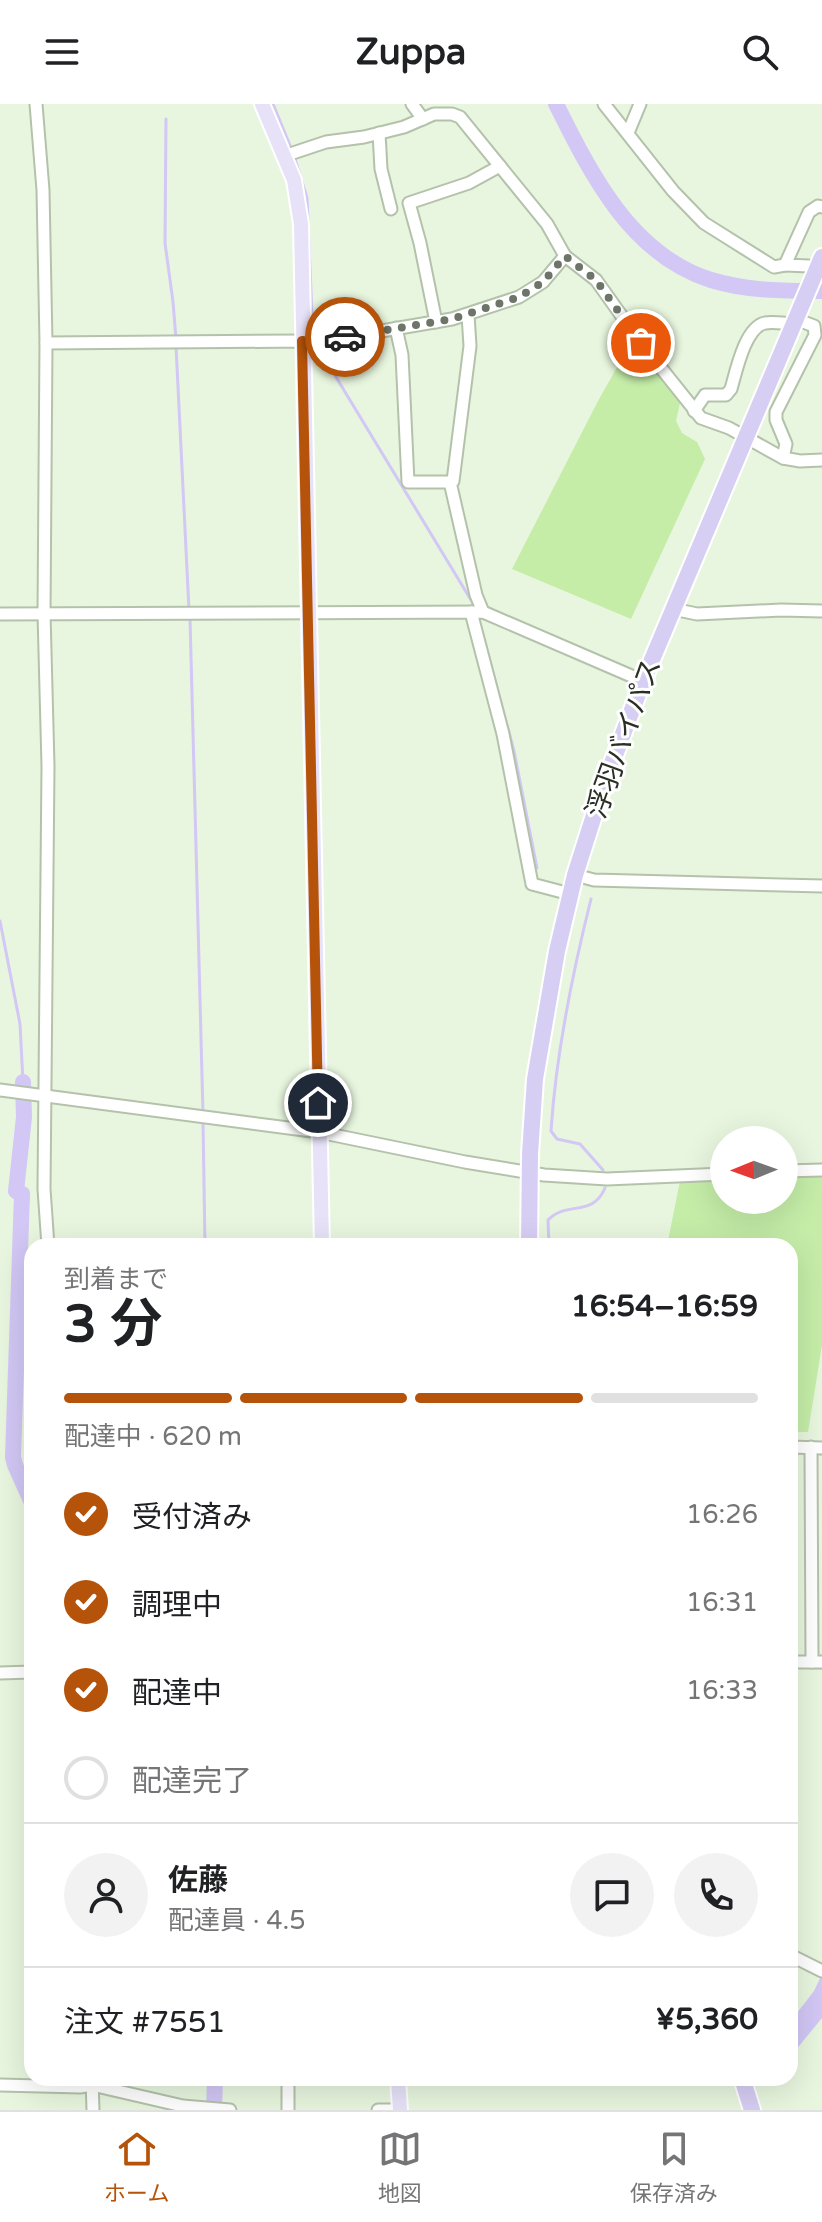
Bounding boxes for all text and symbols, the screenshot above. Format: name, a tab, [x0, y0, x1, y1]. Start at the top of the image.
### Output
icon: menu	[40, 30, 84, 74]
icon: search	[738, 30, 782, 74]
text: Zuppa	[356, 31, 466, 74]
courier	[305, 297, 385, 377]
pin	[607, 309, 675, 377]
icon: car	[323, 315, 367, 359]
icon: bag	[619, 321, 663, 365]
street label: 浮羽バイパス	[579, 654, 669, 823]
pin	[284, 1069, 352, 1137]
icon: home	[296, 1081, 340, 1125]
north arrow	[710, 1126, 798, 1214]
map controls	[710, 1126, 798, 1214]
text: 到着まで	[64, 1264, 168, 1295]
text: 16:54–16:59	[571, 1288, 758, 1325]
text: 3 分	[64, 1293, 162, 1356]
text: 配達中 · 620 m	[64, 1421, 242, 1452]
icon: check	[64, 1492, 108, 1536]
text: 受付済み	[132, 1499, 252, 1536]
text: 16:26	[686, 1499, 758, 1530]
icon: check	[64, 1580, 108, 1624]
text: 調理中	[132, 1587, 222, 1624]
text: 16:31	[686, 1587, 758, 1618]
icon: check	[64, 1668, 108, 1712]
text: 配達中	[132, 1675, 222, 1712]
text: 16:33	[686, 1675, 758, 1706]
text: 配達完了	[132, 1763, 252, 1800]
button: person	[64, 1853, 148, 1937]
button: chat	[570, 1853, 654, 1937]
button: phone	[674, 1853, 758, 1937]
text: 佐藤	[168, 1862, 228, 1899]
text: 配達員 · 4.5	[168, 1905, 306, 1936]
text: ¥5,360	[655, 2001, 758, 2038]
text: 注文 #7551	[64, 2004, 226, 2041]
tab: ホーム	[104, 2127, 169, 2207]
tab: 地図	[378, 2127, 422, 2207]
tab: 保存済み	[630, 2127, 718, 2207]

